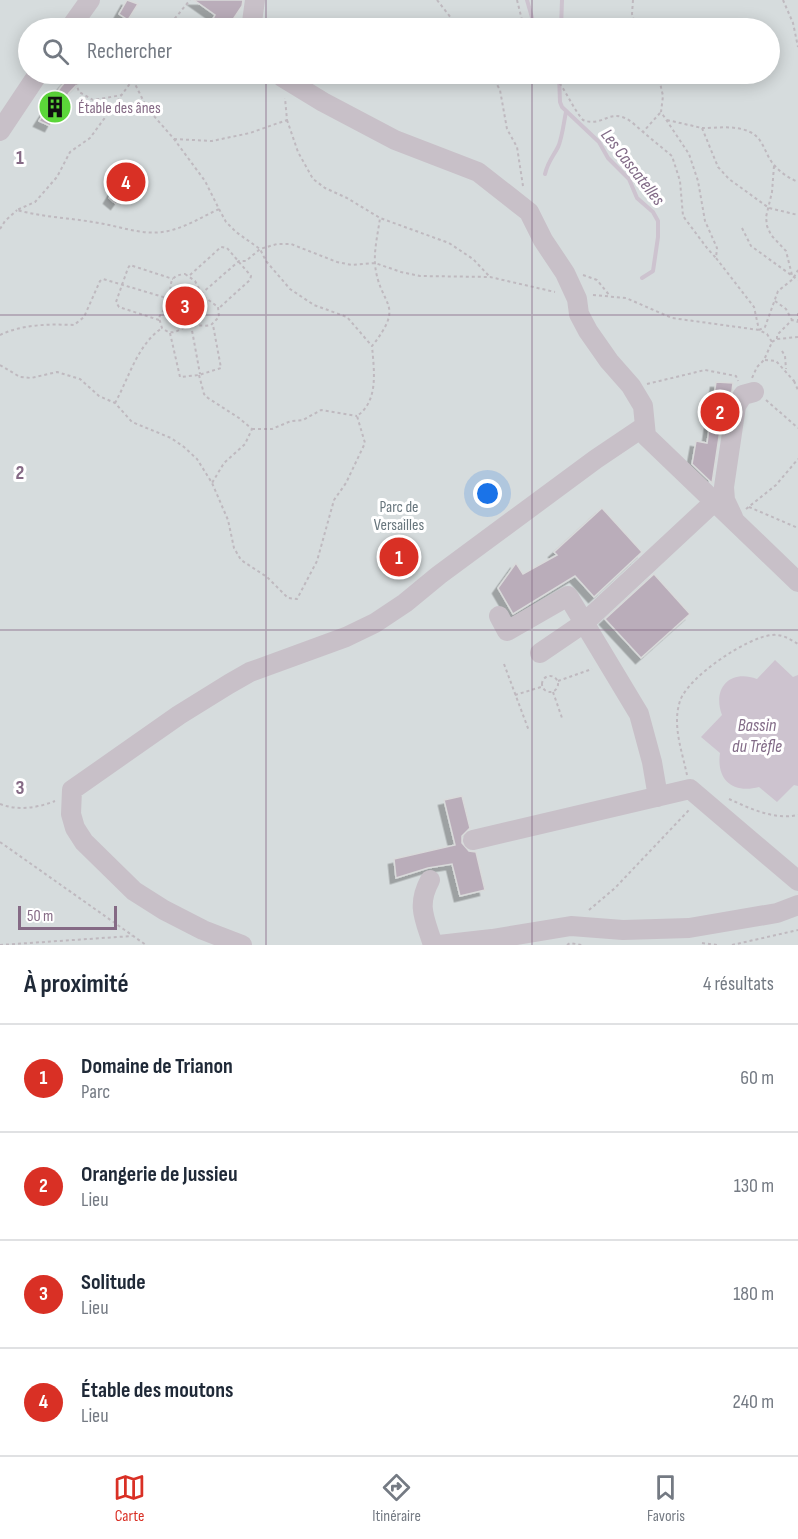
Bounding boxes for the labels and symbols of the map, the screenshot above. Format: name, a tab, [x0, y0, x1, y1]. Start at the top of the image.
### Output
building icon: Étable des ânes	[37, 89, 73, 125]
place label: Étable des ânes	[78, 99, 161, 118]
water label: Les Cascatelles	[596, 125, 669, 210]
text: 1	[16, 146, 24, 170]
pin: 4	[106, 160, 146, 204]
pin: 3	[166, 284, 204, 328]
pin: 2	[700, 390, 740, 434]
text: 2	[16, 461, 24, 485]
your location	[473, 479, 502, 508]
park label: Parc de Versailles	[374, 498, 424, 535]
pin: 1	[380, 534, 418, 580]
water label: Bassin du Trèfle	[732, 715, 782, 757]
text: 3	[16, 776, 25, 800]
scale bar	[18, 903, 117, 930]

